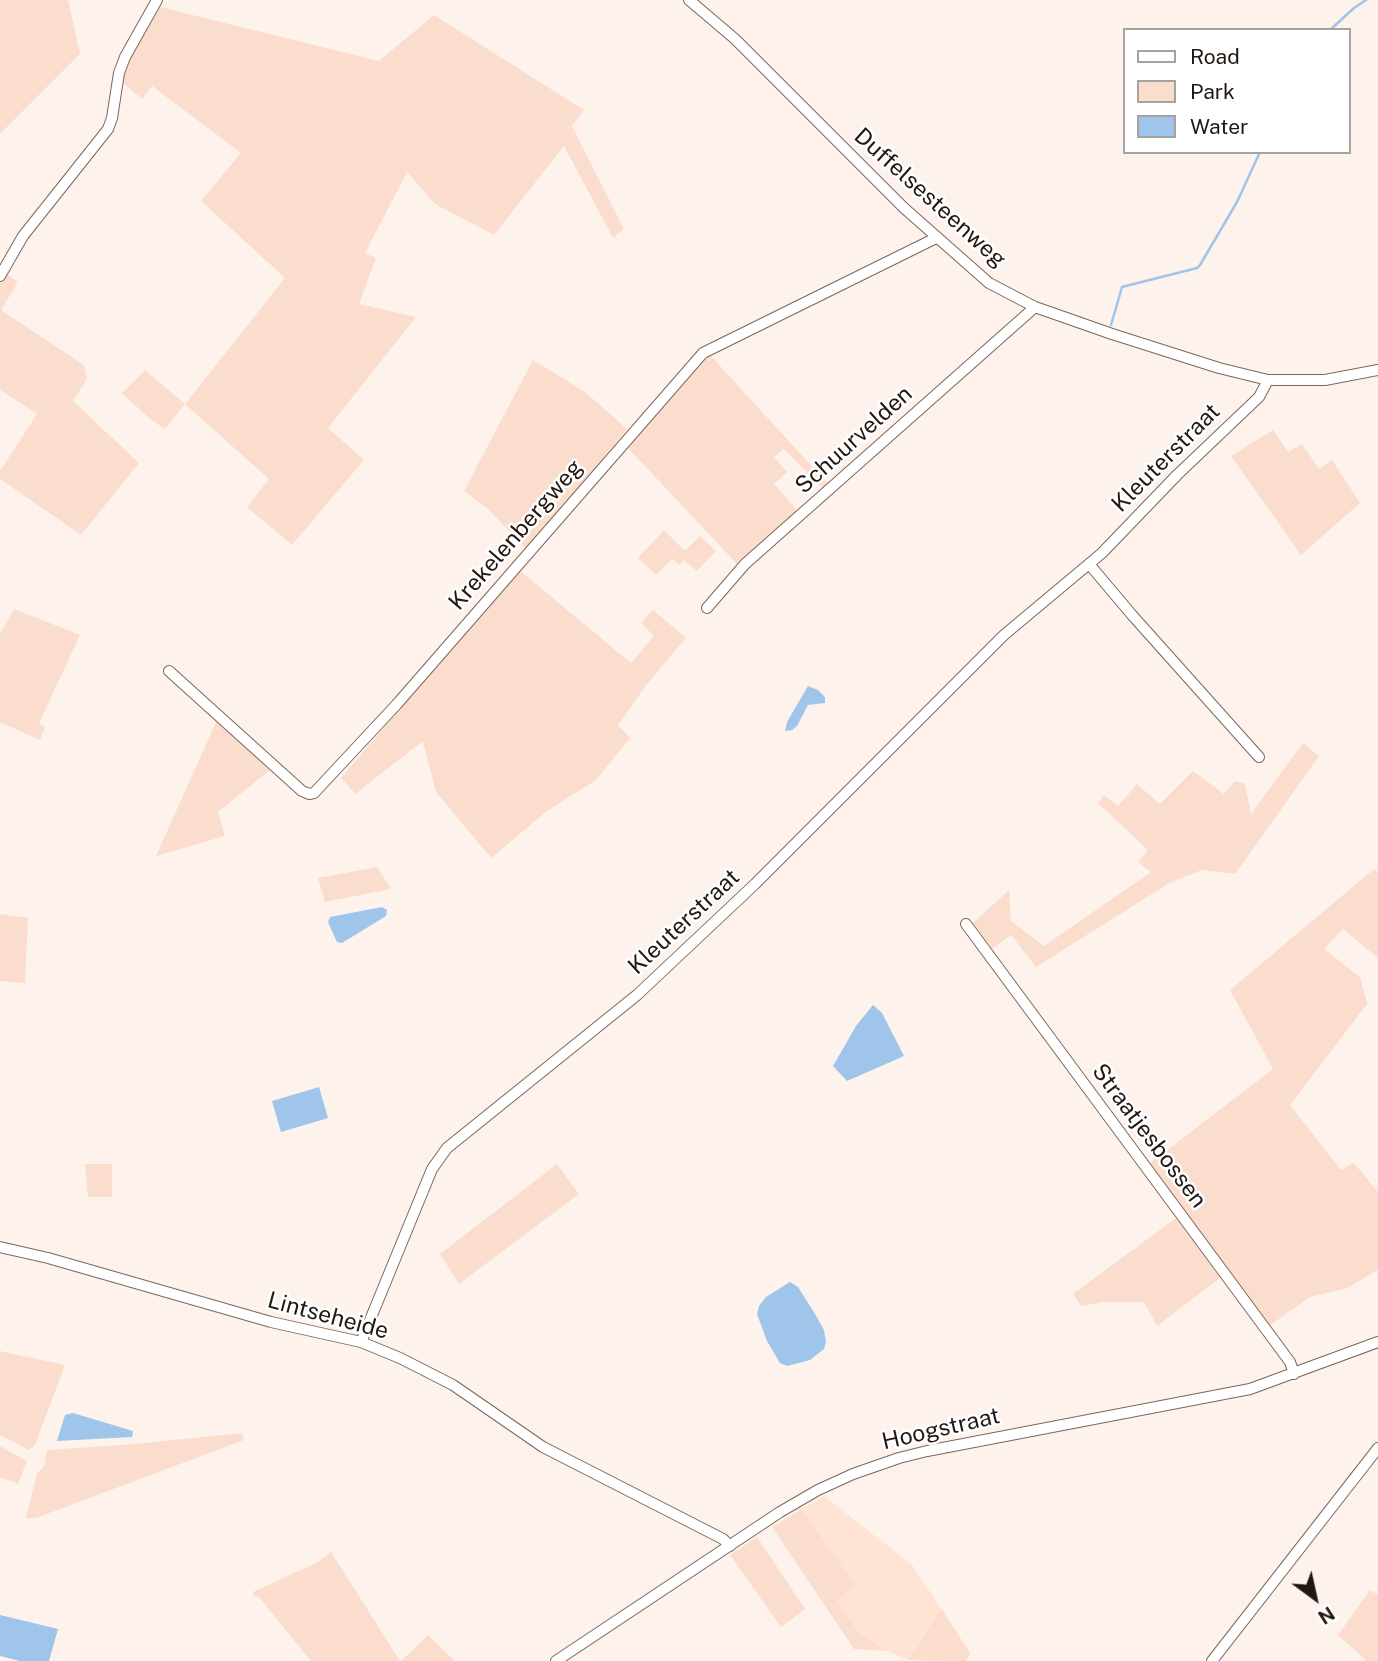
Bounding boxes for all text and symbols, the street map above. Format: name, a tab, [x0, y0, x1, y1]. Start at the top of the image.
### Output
legend	[1122, 28, 1350, 154]
text: Road	[1190, 44, 1240, 69]
text: Park	[1190, 79, 1235, 104]
text: Water	[1190, 114, 1248, 139]
street label: Duffelsesteenweg	[848, 123, 1012, 273]
street label: Schuurvelden	[790, 380, 918, 500]
street label: Kleuterstraat	[1106, 398, 1226, 518]
street label: Krekelenbergweg	[443, 454, 589, 616]
street label: Kleuterstraat	[623, 864, 745, 980]
street label: Straatjesbossen	[1086, 1058, 1212, 1214]
street label: Lintseheide	[264, 1287, 392, 1345]
street label: Hoogstraat	[879, 1402, 1003, 1456]
north arrow	[1280, 1563, 1350, 1633]
text: N	[1314, 1602, 1339, 1629]

